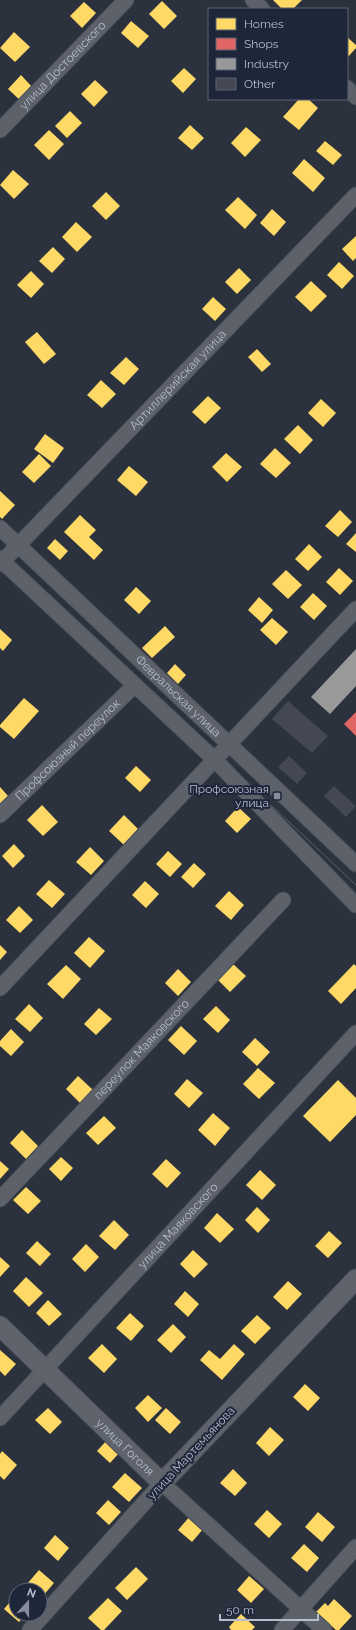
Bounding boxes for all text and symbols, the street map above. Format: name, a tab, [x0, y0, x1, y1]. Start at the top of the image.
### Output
legend	[208, 8, 348, 100]
text: Homes	[244, 17, 284, 31]
street label: улица Достоевского	[17, 18, 109, 113]
text: Shops	[244, 37, 279, 51]
text: Industry	[244, 57, 290, 71]
text: Other	[244, 77, 276, 91]
street label: Артиллерийская улица	[127, 327, 229, 433]
street label: Февральская улица	[133, 653, 224, 740]
street label: Профсоюзный переулок	[12, 696, 123, 803]
place label: Профсоюзная улица	[189, 782, 269, 810]
marker: Профсоюзная улица	[272, 791, 282, 801]
street label: переулок Маяковского	[91, 997, 192, 1102]
street label: улица Маяковского	[135, 1180, 221, 1271]
street label: улица Мартемьянова	[144, 1404, 238, 1502]
street label: улица Гоголя	[93, 1416, 157, 1478]
north arrow	[8, 1582, 48, 1622]
text: N	[25, 1586, 38, 1601]
scale bar	[220, 1596, 318, 1622]
text: 50 m	[226, 1603, 254, 1617]

